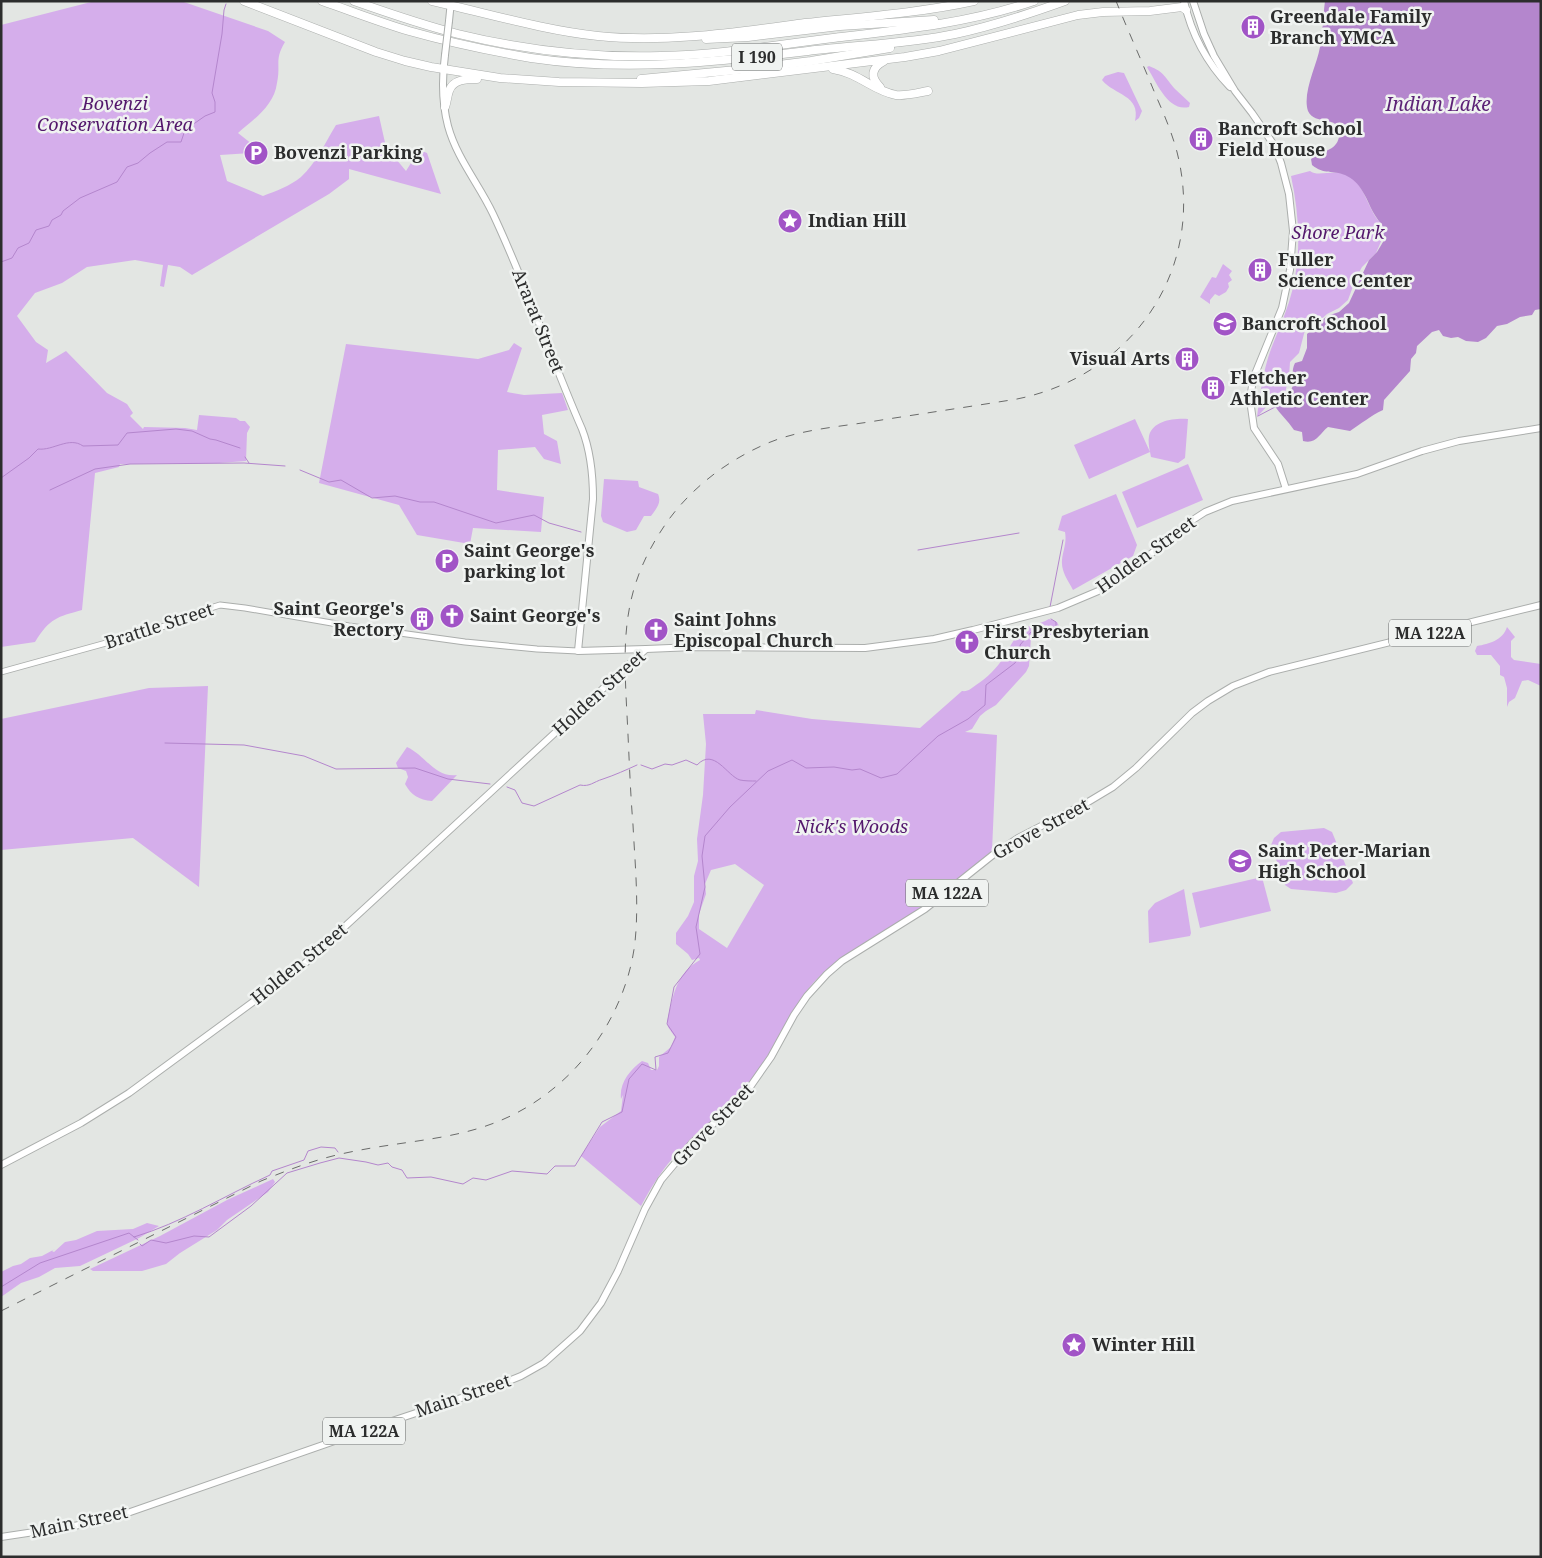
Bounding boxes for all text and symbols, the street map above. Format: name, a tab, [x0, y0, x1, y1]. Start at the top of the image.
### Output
place label: Greendale Family Branch YMCA	[1270, 4, 1432, 49]
building icon: Greendale Family Branch YMCA	[1240, 14, 1266, 40]
road number: I 190	[732, 44, 782, 70]
park label: Bovenzi Conservation Area	[37, 91, 194, 136]
water label: Indian Lake	[1384, 91, 1491, 117]
place label: Bancroft School Field House	[1218, 116, 1363, 161]
building icon: Bancroft School Field House	[1188, 126, 1214, 152]
parking icon: Bovenzi Parking	[243, 140, 269, 166]
place label: Bovenzi Parking	[274, 140, 423, 164]
place icon: Indian Hill	[777, 208, 803, 234]
place label: Indian Hill	[808, 208, 907, 232]
park label: Shore Park	[1292, 220, 1385, 244]
place label: Fuller Science Center	[1278, 247, 1413, 292]
building icon: Fuller Science Center	[1247, 257, 1273, 283]
street label: Ararat Street	[507, 265, 571, 376]
school or university icon: Bancroft School	[1212, 311, 1238, 337]
place label: Bancroft School	[1242, 311, 1387, 335]
place label: Visual Arts	[1070, 346, 1170, 370]
building icon: Visual Arts	[1174, 346, 1200, 372]
place label: Fletcher Athletic Center	[1230, 365, 1369, 410]
building icon: Fletcher Athletic Center	[1200, 375, 1226, 401]
street label: Holden Street	[1091, 510, 1200, 598]
place label: Saint George's parking lot	[464, 538, 595, 583]
parking icon: Saint George's parking lot	[434, 548, 460, 574]
street label: Brattle Street	[101, 596, 216, 654]
place label: Saint George's Rectory	[274, 596, 405, 641]
church icon: Saint George's	[439, 603, 465, 629]
place label: Saint George's	[470, 603, 601, 627]
building icon: Saint George's Rectory	[409, 606, 435, 632]
place label: Saint Johns Episcopal Church	[674, 607, 833, 652]
church icon: Saint Johns Episcopal Church	[643, 617, 669, 643]
place label: First Presbyterian Church	[984, 619, 1149, 664]
road number: MA 122A	[1389, 620, 1471, 646]
church icon: First Presbyterian Church	[954, 629, 980, 655]
street label: Holden Street	[547, 644, 650, 740]
street label: Grove Street	[988, 792, 1093, 864]
park label: Nick's Woods	[795, 814, 908, 838]
place label: Saint Peter-Marian High School	[1258, 838, 1430, 883]
school or university icon: Saint Peter-Marian High School	[1227, 848, 1253, 874]
road number: MA 122A	[906, 880, 988, 906]
street label: Holden Street	[245, 917, 352, 1009]
street label: Grove Street	[667, 1078, 758, 1171]
place icon: Winter Hill	[1061, 1332, 1087, 1358]
place label: Winter Hill	[1092, 1332, 1196, 1356]
street label: Main Street	[412, 1368, 514, 1423]
road number: MA 122A	[323, 1418, 405, 1444]
street label: Main Street	[28, 1499, 130, 1543]

